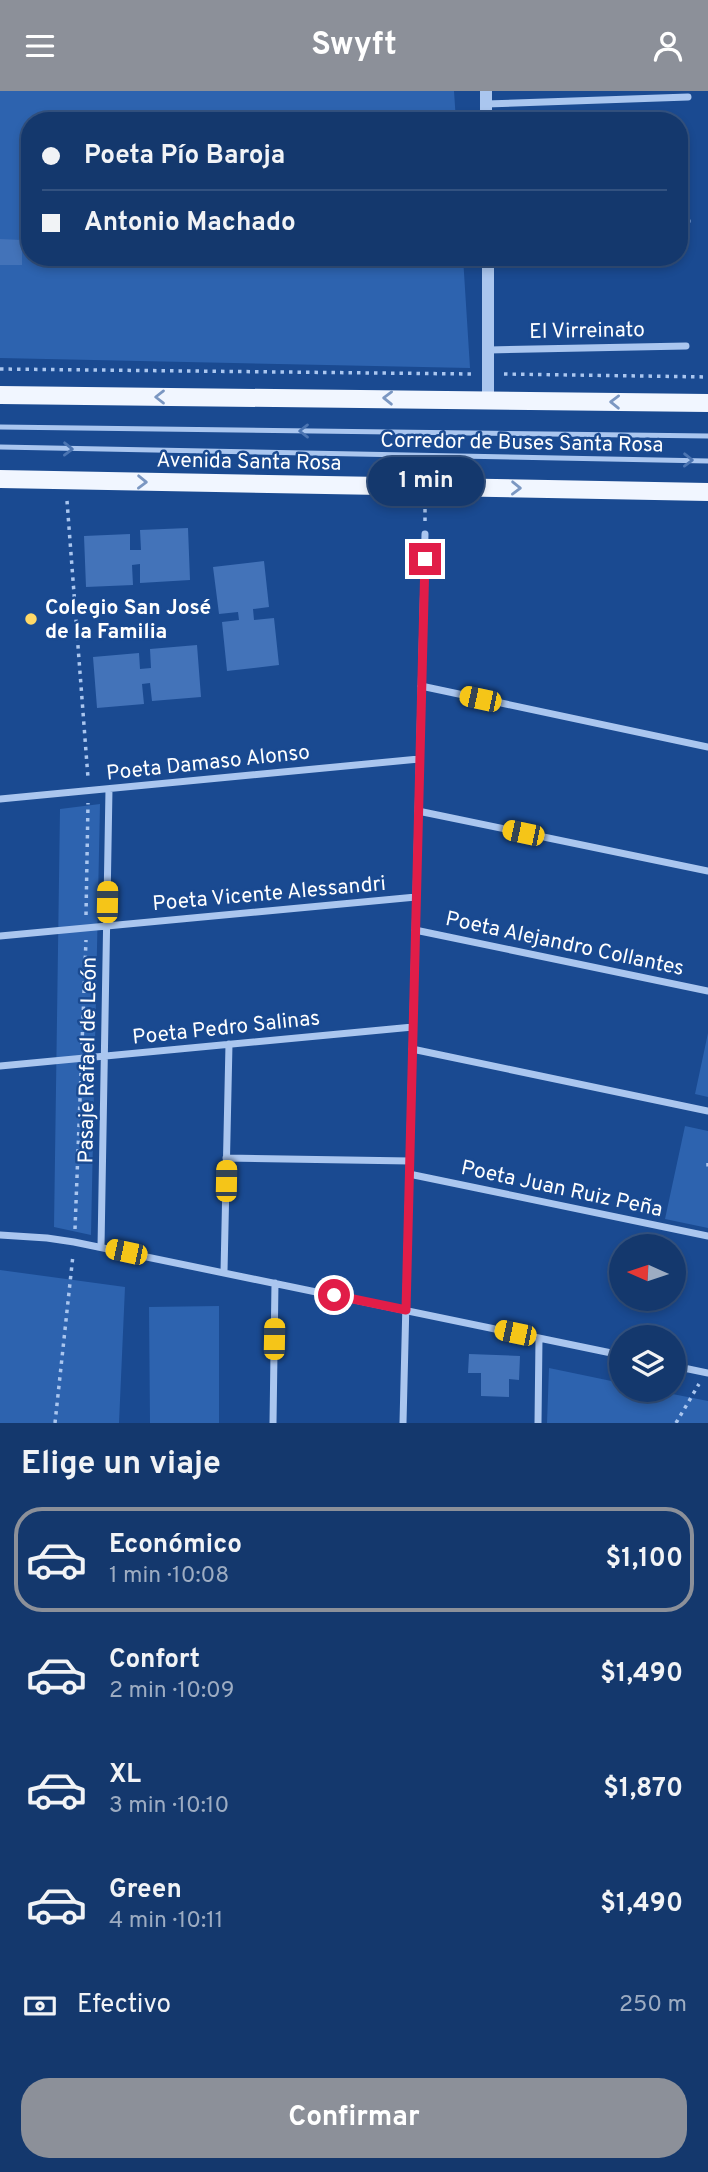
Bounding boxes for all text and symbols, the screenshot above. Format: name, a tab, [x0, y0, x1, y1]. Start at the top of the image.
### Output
text: Swyft	[311, 26, 397, 66]
icon: menu	[21, 27, 59, 65]
icon: person	[649, 27, 687, 65]
text: Poeta Pío Baroja	[84, 140, 285, 173]
text: Antonio Machado	[84, 207, 296, 240]
street label: El Virreinato	[529, 317, 645, 346]
one-way arrow	[155, 389, 166, 404]
one-way arrow	[382, 391, 393, 406]
one-way arrow	[610, 394, 620, 410]
one-way arrow	[298, 423, 309, 439]
street label: Corredor de Buses Santa Rosa	[380, 428, 664, 459]
one-way arrow	[63, 441, 74, 457]
street label: Avenida Santa Rosa	[156, 447, 342, 478]
one-way arrow	[682, 453, 693, 468]
callout: 1 min	[367, 457, 483, 507]
text: 1 min	[398, 467, 454, 496]
one-way arrow	[137, 474, 147, 490]
one-way arrow	[511, 480, 522, 496]
route end	[409, 543, 441, 575]
place label: Colegio San José de la Familia	[45, 595, 211, 646]
marker: Colegio San José de la Familia	[23, 611, 39, 627]
car	[458, 684, 503, 714]
street label: Poeta Damaso Alonso	[105, 739, 311, 788]
car	[501, 818, 546, 848]
street label: Poeta Vicente Alessandri	[151, 871, 387, 918]
car	[97, 881, 118, 923]
street label: Poeta Alejandro Collantes	[443, 906, 686, 983]
street label: Pasaje Rafael de León	[73, 957, 104, 1164]
street label: Poeta Pedro Salinas	[131, 1005, 321, 1052]
street label: Poeta Juan Ruiz Peña	[458, 1155, 665, 1224]
car	[216, 1160, 237, 1202]
north arrow	[609, 1234, 686, 1311]
map controls	[609, 1234, 686, 1402]
car	[104, 1237, 149, 1267]
route start	[318, 1279, 350, 1311]
car	[264, 1318, 285, 1360]
car	[493, 1318, 538, 1348]
button: layers	[609, 1325, 686, 1402]
text: Elige un viaje	[21, 1445, 221, 1485]
icon: car	[25, 1528, 88, 1591]
text: Económico	[109, 1529, 242, 1562]
text: $1,100	[605, 1543, 683, 1576]
text: 1 min · 10:08	[109, 1562, 229, 1591]
icon: car	[25, 1643, 88, 1706]
text: Confort	[109, 1644, 200, 1677]
text: $1,490	[600, 1658, 683, 1691]
text: 2 min · 10:09	[109, 1677, 235, 1706]
icon: car	[25, 1758, 88, 1821]
text: XL	[109, 1759, 141, 1792]
text: $1,870	[603, 1773, 683, 1806]
text: 3 min · 10:10	[109, 1792, 229, 1821]
icon: car	[25, 1873, 88, 1936]
text: Green	[109, 1874, 182, 1907]
text: $1,490	[600, 1888, 683, 1921]
text: 4 min · 10:11	[109, 1907, 223, 1936]
icon: cash	[21, 1987, 59, 2025]
text: Efectivo	[77, 1989, 171, 2022]
text: 250 m	[619, 1991, 687, 2020]
button: Confirmar	[21, 2078, 687, 2158]

